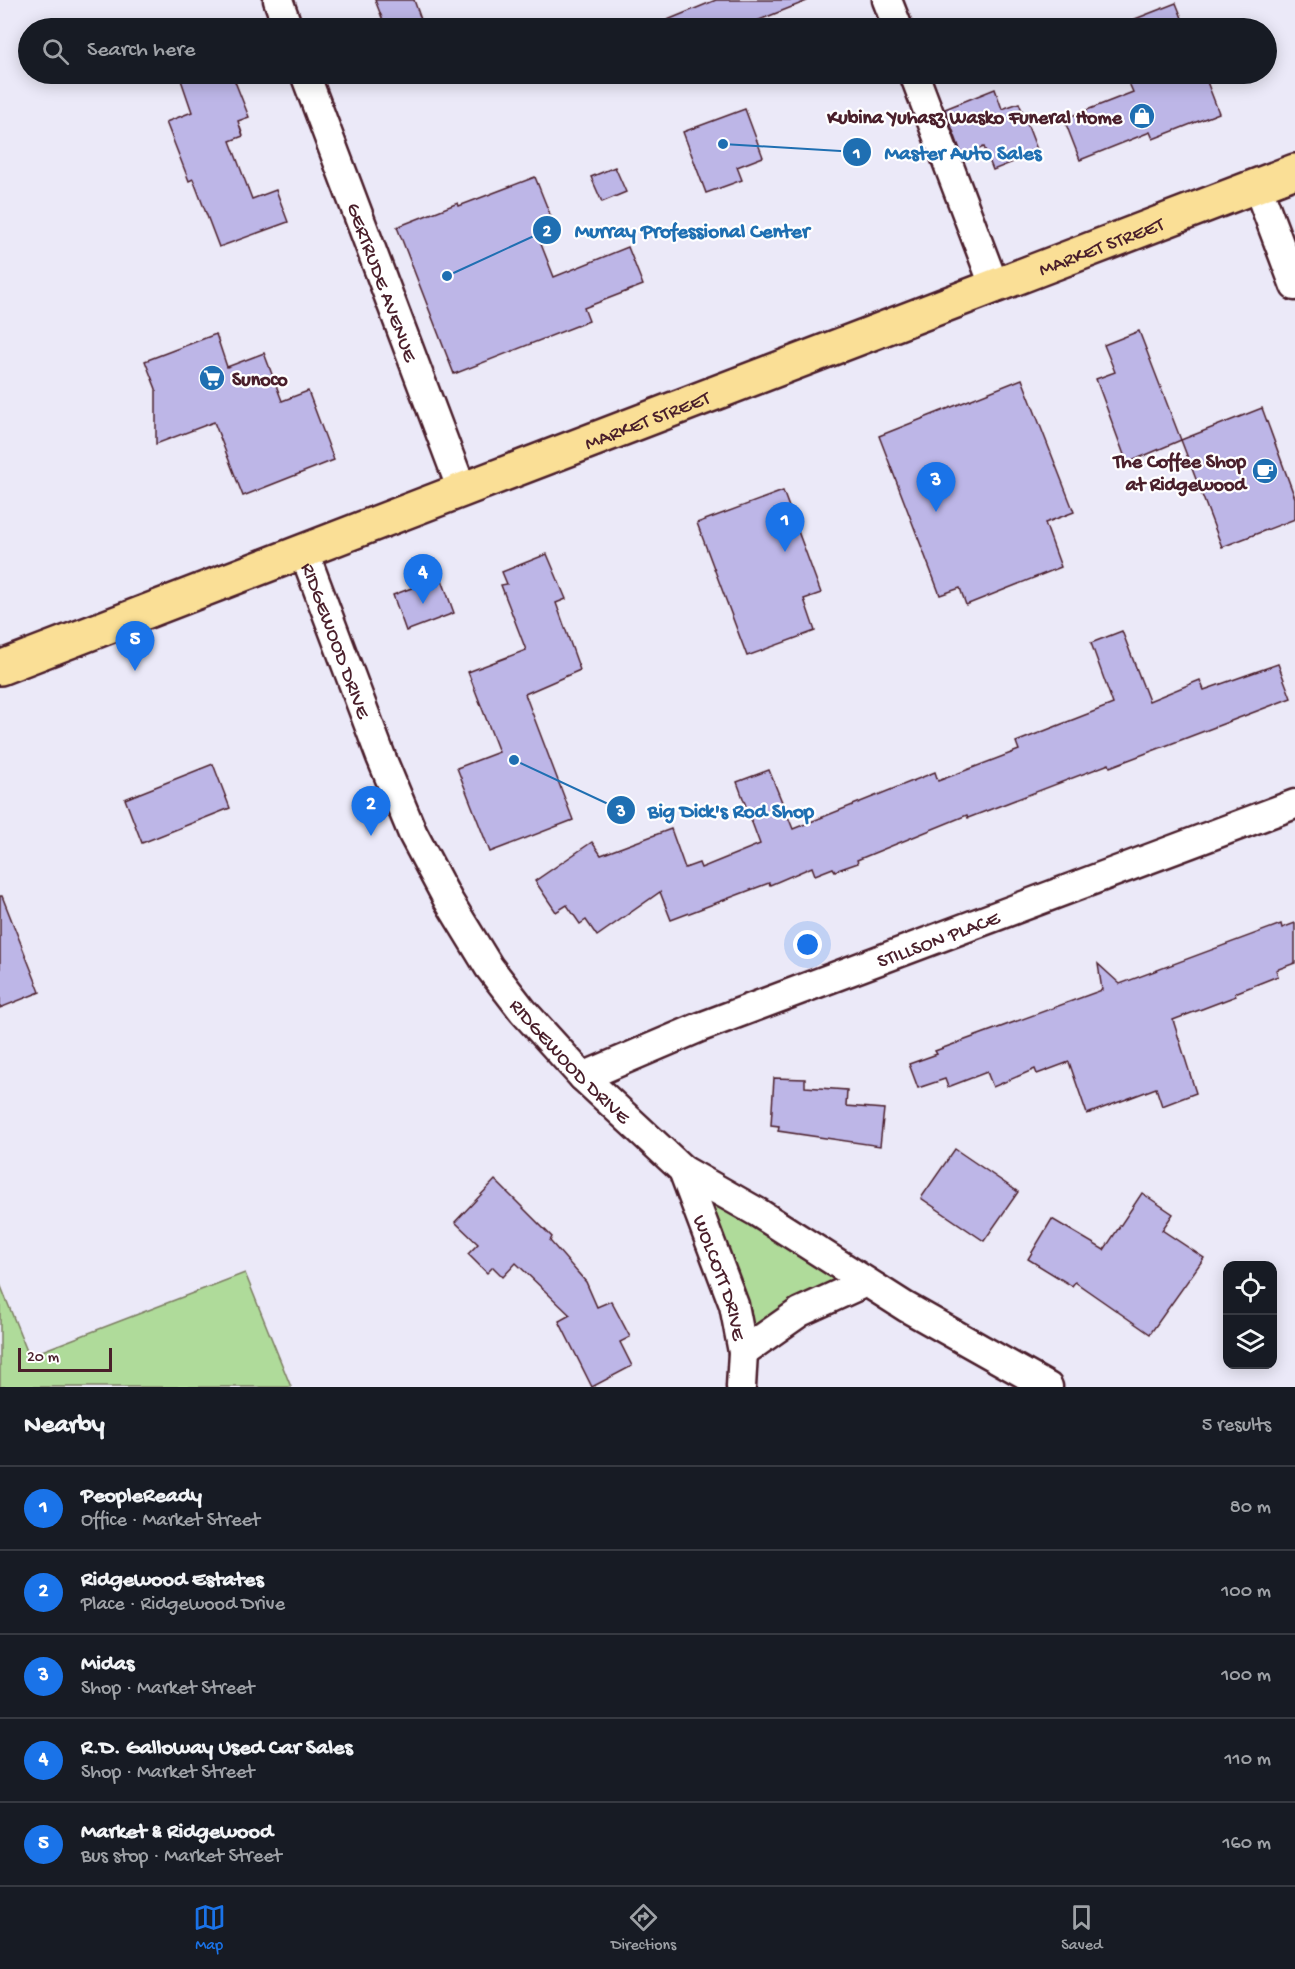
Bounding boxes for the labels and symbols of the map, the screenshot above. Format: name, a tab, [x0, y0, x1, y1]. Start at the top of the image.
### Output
shop icon: Kubina Yuhasz Wasko Funeral Home	[1127, 101, 1157, 131]
place label: Kubina Yuhasz Wasko Funeral Home	[826, 108, 1123, 131]
callout: Master Auto Sales	[842, 132, 1053, 171]
text: Master Auto Sales	[884, 143, 1043, 168]
text: 1	[852, 144, 861, 165]
street label: GERTRUDE AVENUE	[340, 200, 421, 367]
callout: Murray Professional Center	[532, 210, 821, 249]
street label: MARKET STREET	[1036, 214, 1169, 283]
text: Murray Professional Center	[575, 221, 812, 246]
text: 2	[543, 222, 552, 243]
supermarket icon: Sunoco	[197, 363, 227, 393]
place label: Sunoco	[232, 370, 288, 393]
street label: MARKET STREET	[582, 388, 715, 457]
place label: The Coffee Shop at Ridgewood	[1111, 452, 1248, 498]
cafe icon: The Coffee Shop at Ridgewood	[1250, 456, 1280, 486]
pin: 3	[916, 462, 956, 512]
pin: 1	[766, 502, 804, 552]
pin: 4	[404, 554, 442, 604]
street label: RIDGEWOOD DRIVE	[294, 560, 374, 724]
pin: 5	[116, 622, 154, 671]
pin: 2	[352, 786, 391, 836]
callout: Big Dick's Rod Shop	[606, 790, 827, 829]
text: Big Dick's Rod Shop	[647, 801, 815, 826]
text: 3	[615, 802, 626, 823]
street label: STILLSON PLACE	[874, 907, 1005, 975]
your location	[793, 930, 822, 959]
street label: RIDGEWOOD DRIVE	[503, 996, 635, 1131]
street label: WOLCOTT DRIVE	[686, 1212, 749, 1344]
scale bar	[18, 1345, 112, 1372]

